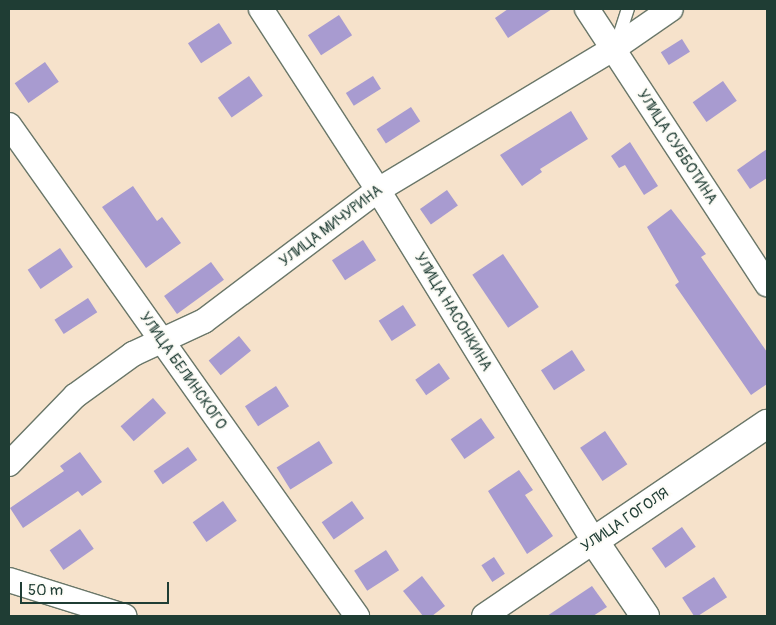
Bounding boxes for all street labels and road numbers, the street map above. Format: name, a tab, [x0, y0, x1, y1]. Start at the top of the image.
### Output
street label: УЛИЦА СУББОТИНА	[633, 86, 721, 208]
street label: УЛИЦА МИЧУРИНА	[276, 181, 386, 271]
street label: УЛИЦА НАСОНКИНА	[411, 250, 495, 374]
street label: УЛИЦА БЕЛИНСКОГО	[136, 309, 230, 433]
street label: УЛИЦА ГОГОЛЯ	[578, 484, 672, 556]

